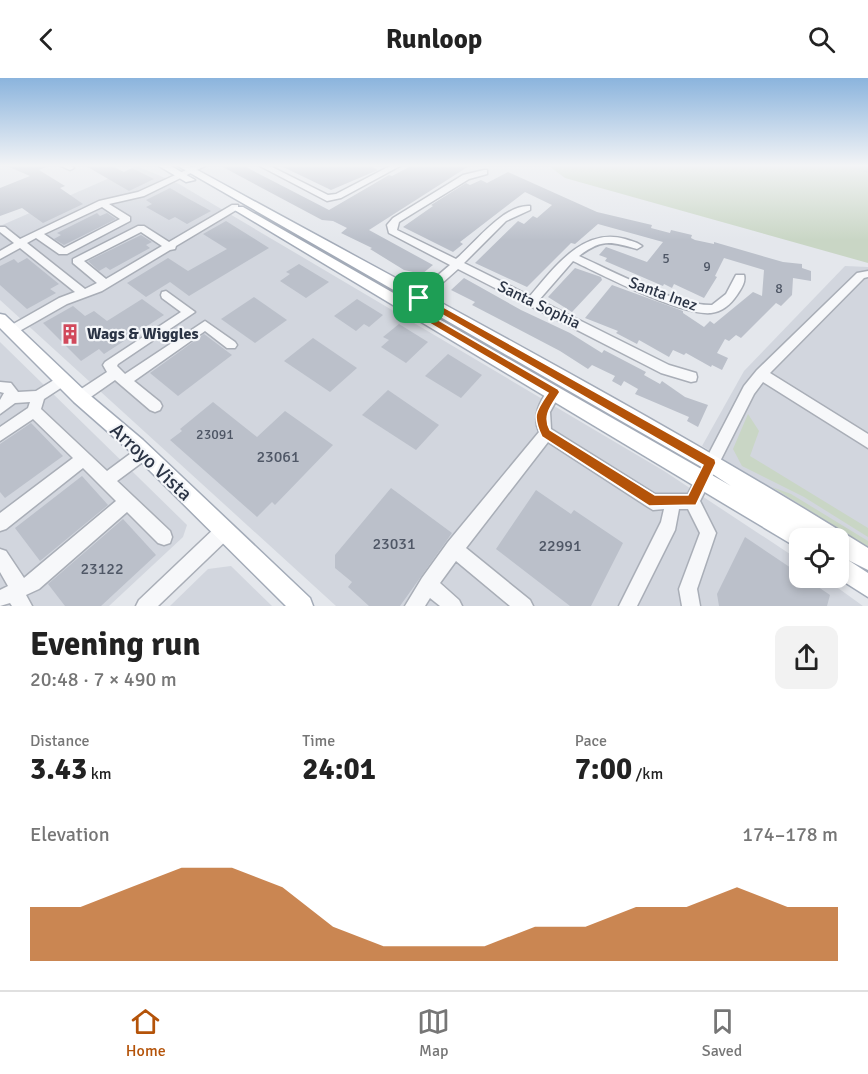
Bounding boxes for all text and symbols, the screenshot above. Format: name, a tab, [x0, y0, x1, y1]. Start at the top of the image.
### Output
icon: back	[30, 23, 63, 56]
text: Runloop	[386, 23, 482, 56]
icon: search	[805, 23, 838, 56]
house number: 5	[662, 250, 670, 267]
house number: 9	[703, 258, 711, 275]
pin	[393, 272, 444, 323]
street label: Santa Inez	[626, 272, 700, 316]
street label: Santa Sophia	[494, 276, 584, 334]
house number: 8	[775, 280, 783, 297]
icon: arrive	[402, 281, 435, 314]
building icon: Wags & Wiggles	[58, 322, 82, 346]
place label: Wags & Wiggles	[87, 324, 199, 344]
street label: Arroyo Vista	[105, 418, 197, 506]
house number: 23091	[196, 426, 234, 443]
house number: 23061	[256, 447, 300, 467]
map controls	[789, 528, 849, 588]
button: locate	[789, 528, 849, 588]
house number: 23031	[372, 534, 416, 554]
house number: 22991	[538, 536, 582, 556]
house number: 23122	[80, 559, 124, 579]
text: Evening run	[30, 624, 200, 665]
button: share	[775, 626, 838, 689]
text: 20:48 · 7 × 490 m	[30, 667, 177, 692]
text: Distance	[30, 731, 90, 751]
text: Time	[302, 731, 335, 751]
text: Pace	[575, 731, 607, 751]
text: 3.43	[30, 751, 87, 788]
text: 24:01	[302, 751, 376, 788]
text: 7:00	[575, 751, 632, 788]
text: km	[87, 764, 112, 784]
text: /km	[632, 764, 663, 784]
text: Elevation	[30, 822, 110, 847]
text: 174–178 m	[742, 822, 838, 847]
tab: Home	[126, 1005, 166, 1061]
tab: Map	[417, 1005, 450, 1061]
tab: Saved	[702, 1005, 742, 1061]

